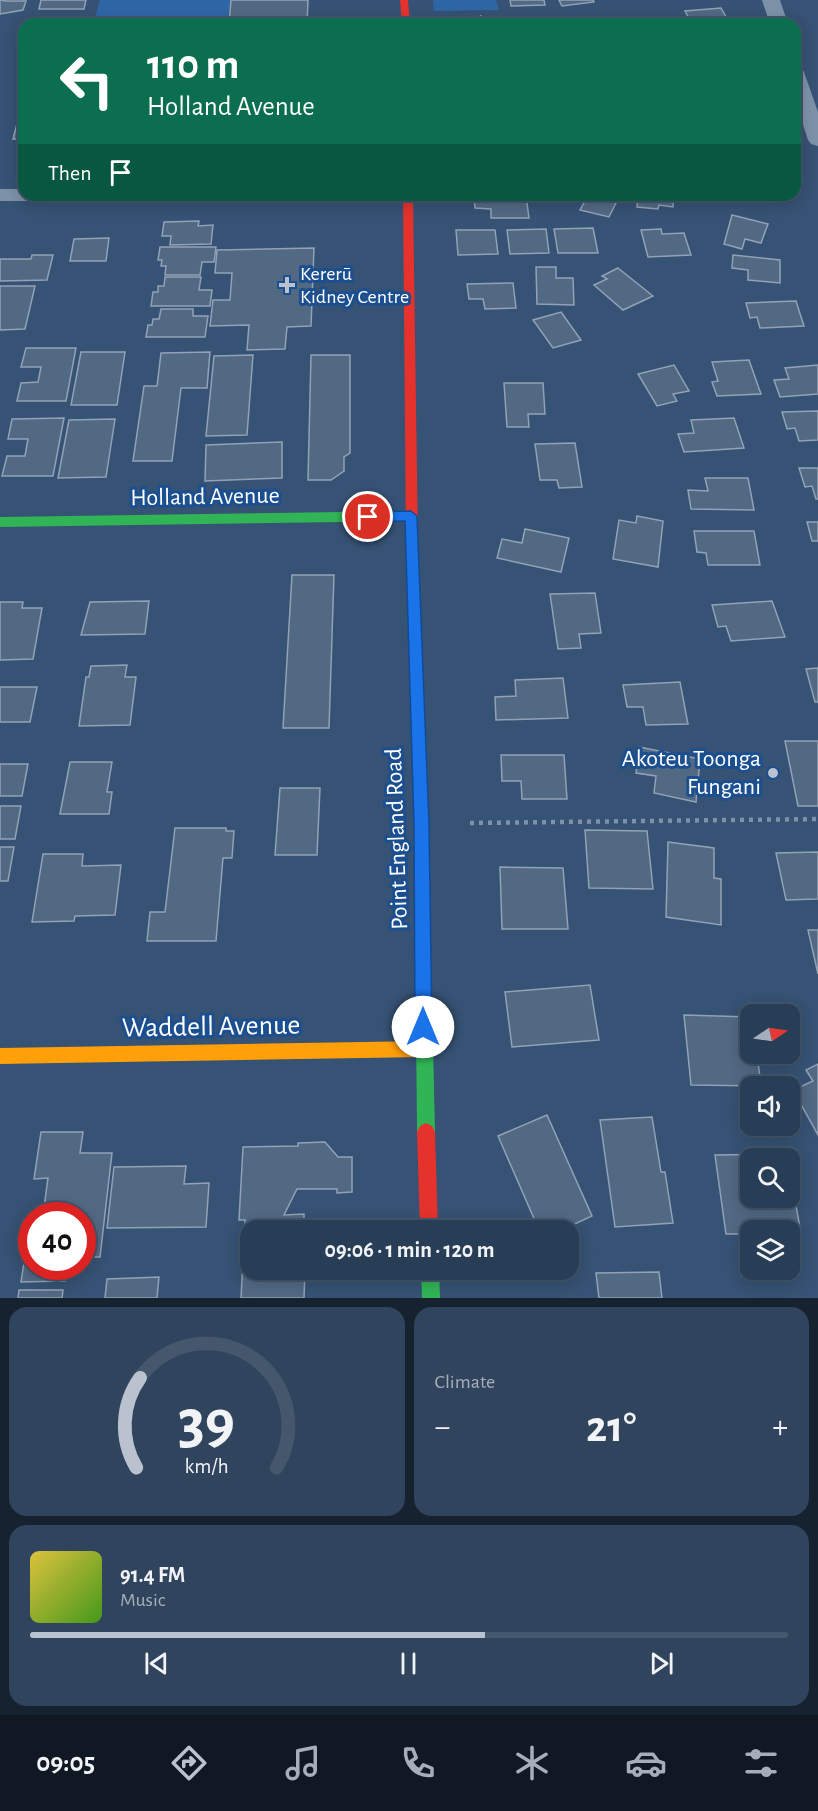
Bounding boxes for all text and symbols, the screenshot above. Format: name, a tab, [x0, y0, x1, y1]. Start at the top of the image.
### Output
icon: left	[48, 42, 126, 120]
text: 110 m	[147, 44, 239, 86]
text: Holland Avenue	[147, 93, 315, 120]
icon: arrive	[104, 156, 137, 189]
text: Then	[48, 162, 92, 184]
place label: Kererū Kidney Centre	[300, 264, 409, 307]
marker: Kererū Kidney Centre	[278, 276, 296, 294]
street label: Holland Avenue	[130, 484, 280, 510]
pin	[342, 491, 393, 542]
icon: arrive	[351, 500, 384, 533]
place label: Akoteu Toonga Fungani	[622, 747, 761, 799]
street label: Point England Road	[382, 748, 412, 930]
marker: Akoteu Toonga Fungani	[766, 766, 780, 780]
position arrow	[391, 995, 455, 1059]
north arrow	[740, 1004, 800, 1064]
map controls	[740, 1004, 800, 1280]
street label: Waddell Avenue	[122, 1011, 300, 1043]
button: sound	[740, 1076, 800, 1136]
button: search	[740, 1148, 800, 1208]
speed limit sign: 40	[18, 1202, 96, 1280]
button: layers	[740, 1220, 800, 1280]
text: 09:06 · 1 min · 120 m	[325, 1239, 494, 1261]
text: Climate	[435, 1372, 495, 1392]
text: 39	[178, 1392, 235, 1454]
text: 21°	[586, 1405, 637, 1450]
text: −	[435, 1411, 450, 1444]
text: +	[772, 1411, 788, 1444]
text: km/h	[185, 1457, 229, 1478]
text: 91.4 FM	[120, 1564, 185, 1586]
text: Music	[120, 1590, 166, 1610]
icon: previous	[140, 1647, 173, 1680]
icon: pause	[392, 1647, 425, 1680]
icon: next	[645, 1647, 678, 1680]
icon: directions	[168, 1742, 210, 1784]
icon: music	[282, 1742, 324, 1784]
icon: phone	[397, 1742, 439, 1784]
icon: climate	[511, 1742, 553, 1784]
icon: car	[625, 1742, 667, 1784]
icon: filters	[740, 1742, 782, 1784]
text: 09:05	[36, 1749, 95, 1776]

